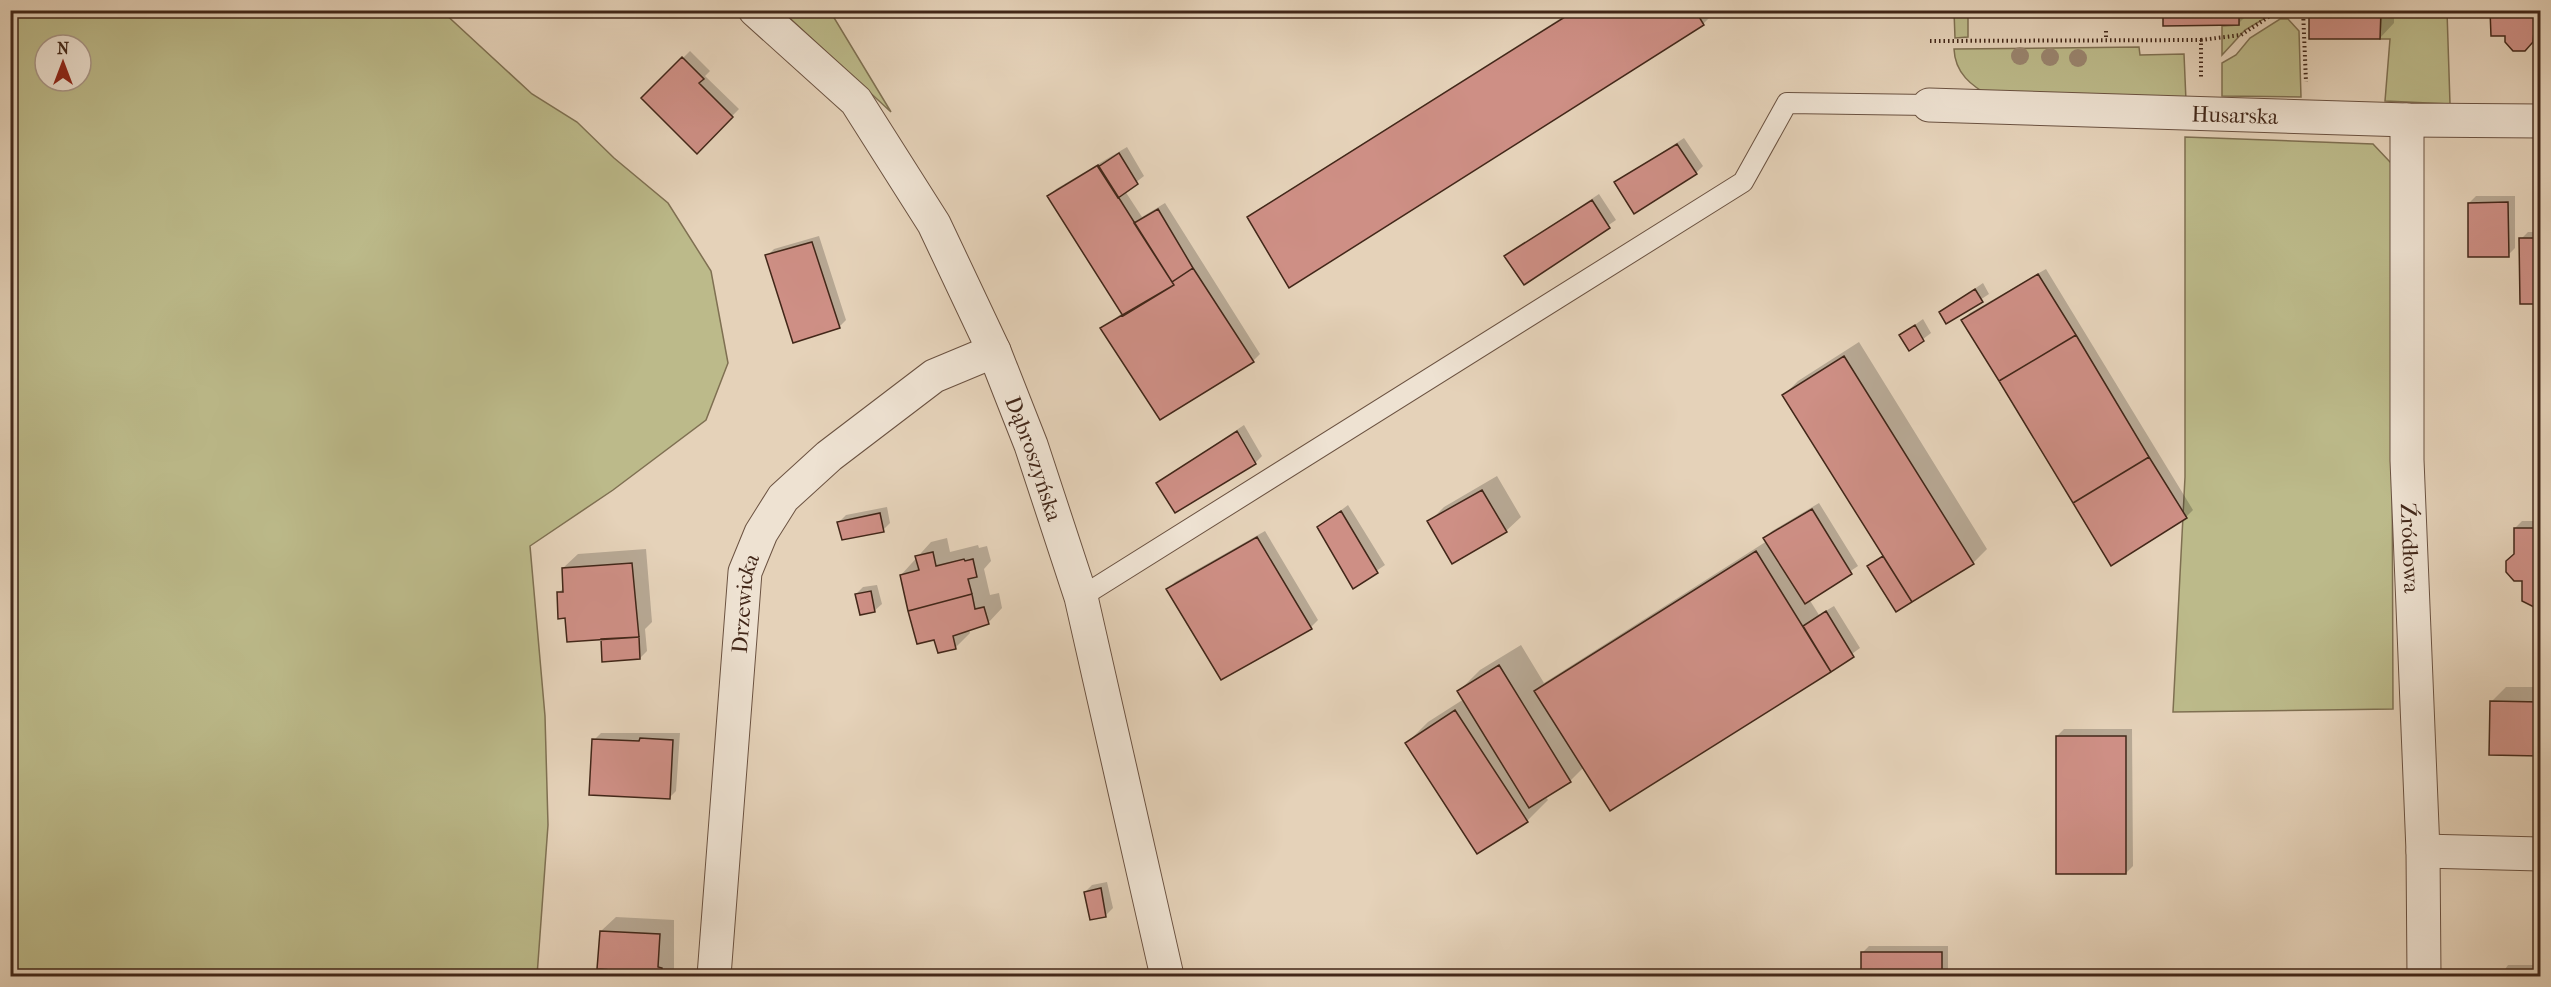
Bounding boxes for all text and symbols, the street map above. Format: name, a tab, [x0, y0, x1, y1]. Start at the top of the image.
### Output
north arrow	[33, 33, 93, 93]
text: N	[57, 39, 70, 58]
street label: Husarska	[2191, 101, 2279, 130]
street label: Dąbroszyńska	[999, 393, 1067, 525]
street label: Źródłowa	[2395, 502, 2424, 594]
street label: Drzewicka	[727, 549, 765, 654]

